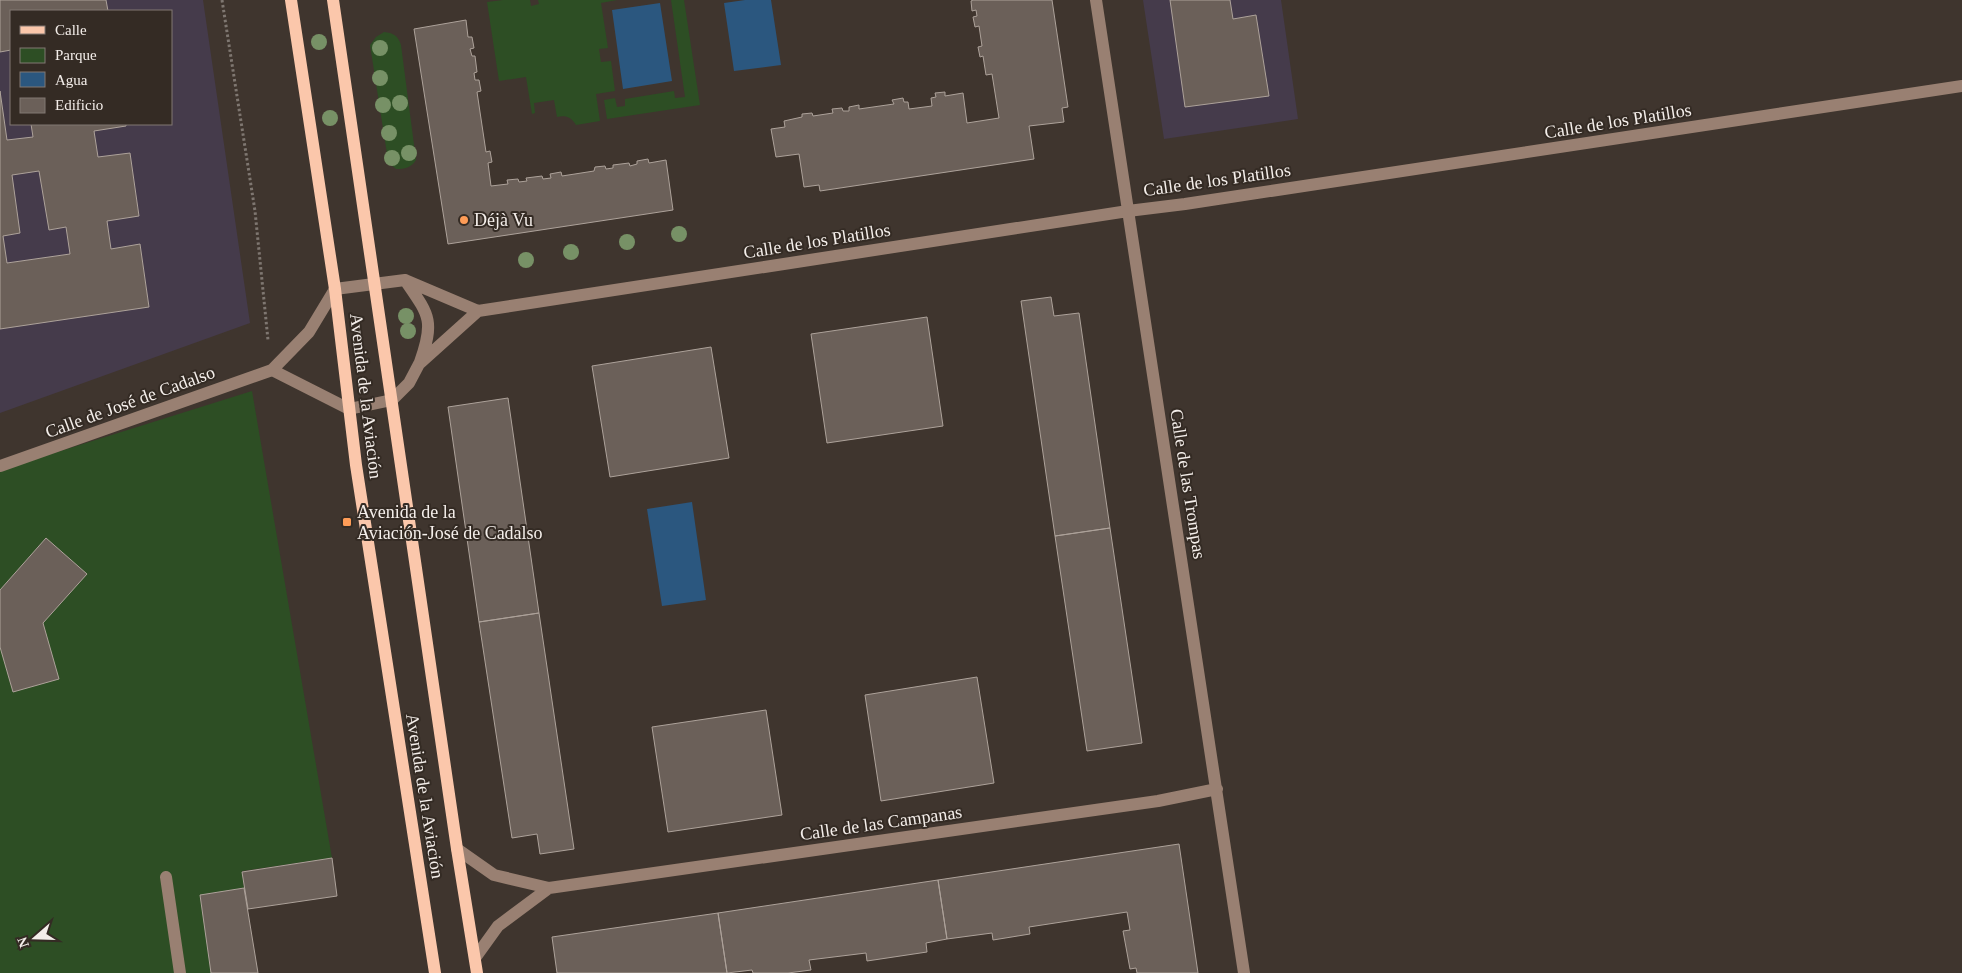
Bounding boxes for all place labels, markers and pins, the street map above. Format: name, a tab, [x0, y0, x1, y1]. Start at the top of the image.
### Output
place label: Déjà Vu	[474, 210, 533, 230]
marker: Déjà Vu	[458, 214, 470, 226]
place label: Avenida de la Aviación-José de Cadalso	[357, 502, 543, 543]
marker: Avenida de la Aviación-José de Cadalso	[341, 516, 353, 528]

